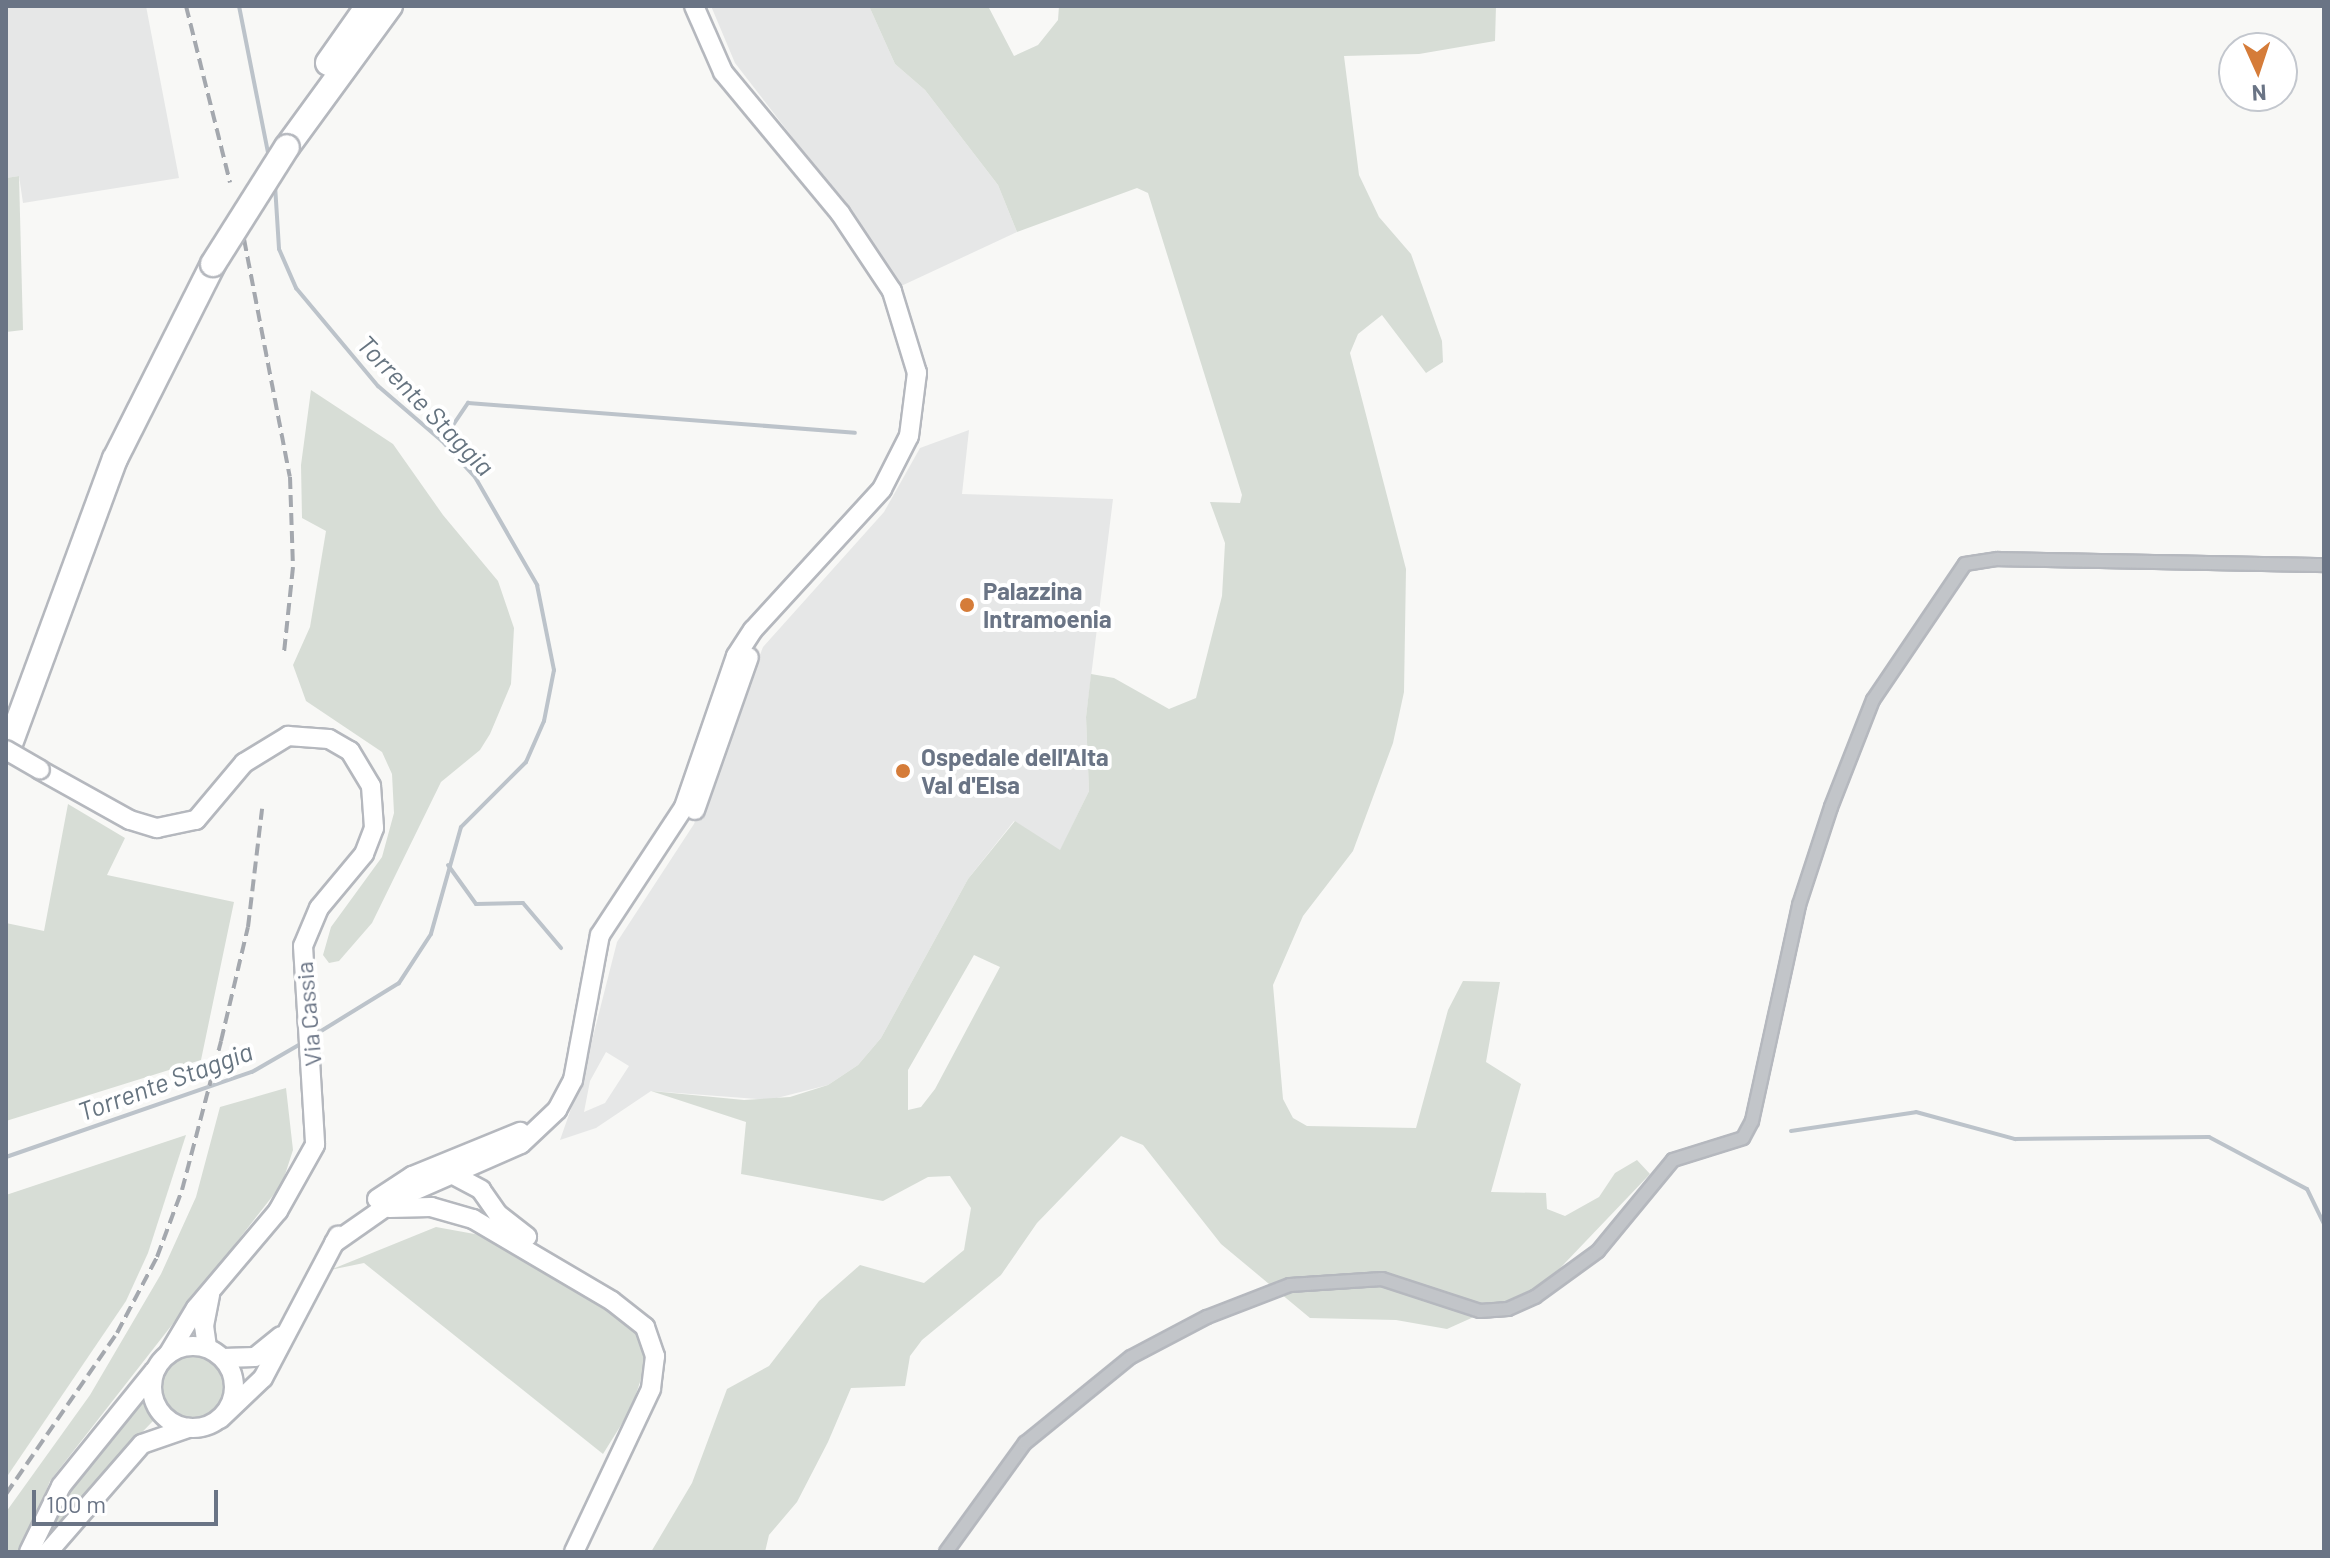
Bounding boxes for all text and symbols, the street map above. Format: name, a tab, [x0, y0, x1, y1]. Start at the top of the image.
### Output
north arrow	[2218, 32, 2298, 112]
text: N	[2251, 81, 2267, 107]
water label: Torrente Staggia	[351, 328, 501, 482]
place label: Palazzina Intramoenia	[983, 577, 1112, 633]
marker: Palazzina Intramoenia	[958, 596, 976, 614]
place label: Ospedale dell'Alta Val d'Elsa	[921, 743, 1109, 799]
marker: Ospedale dell'Alta Val d'Elsa	[892, 760, 914, 782]
street label: Via Cassia	[289, 960, 327, 1068]
water label: Torrente Staggia	[73, 1035, 257, 1127]
scale bar	[36, 1474, 222, 1524]
text: 100 m	[46, 1489, 106, 1518]

